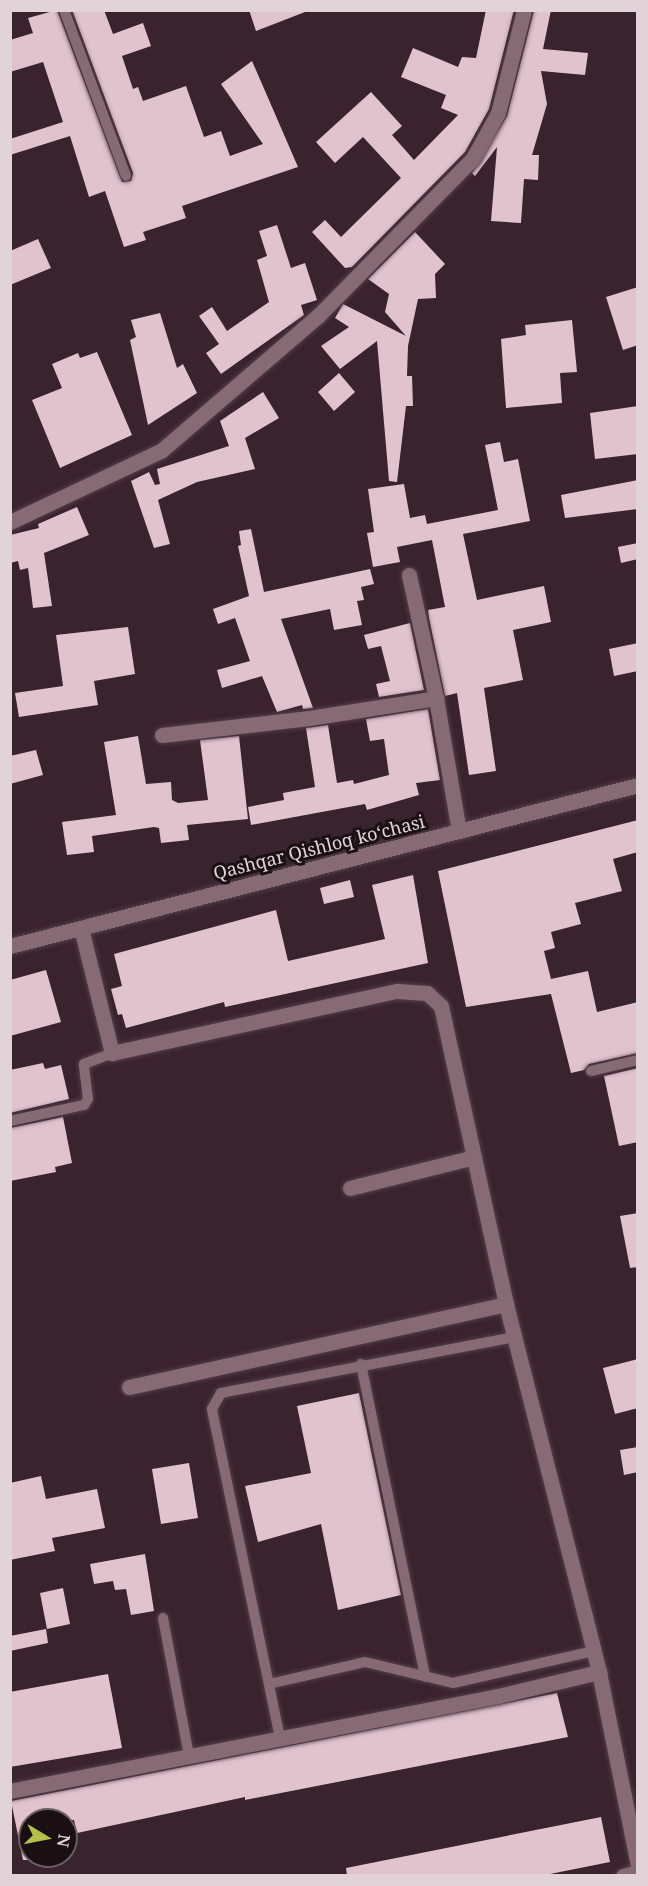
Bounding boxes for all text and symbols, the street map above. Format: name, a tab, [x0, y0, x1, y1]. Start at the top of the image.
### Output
street label: Qashqar Qishloq koʻchasi	[211, 810, 427, 884]
north arrow	[18, 1808, 78, 1868]
text: N	[52, 1833, 76, 1849]

